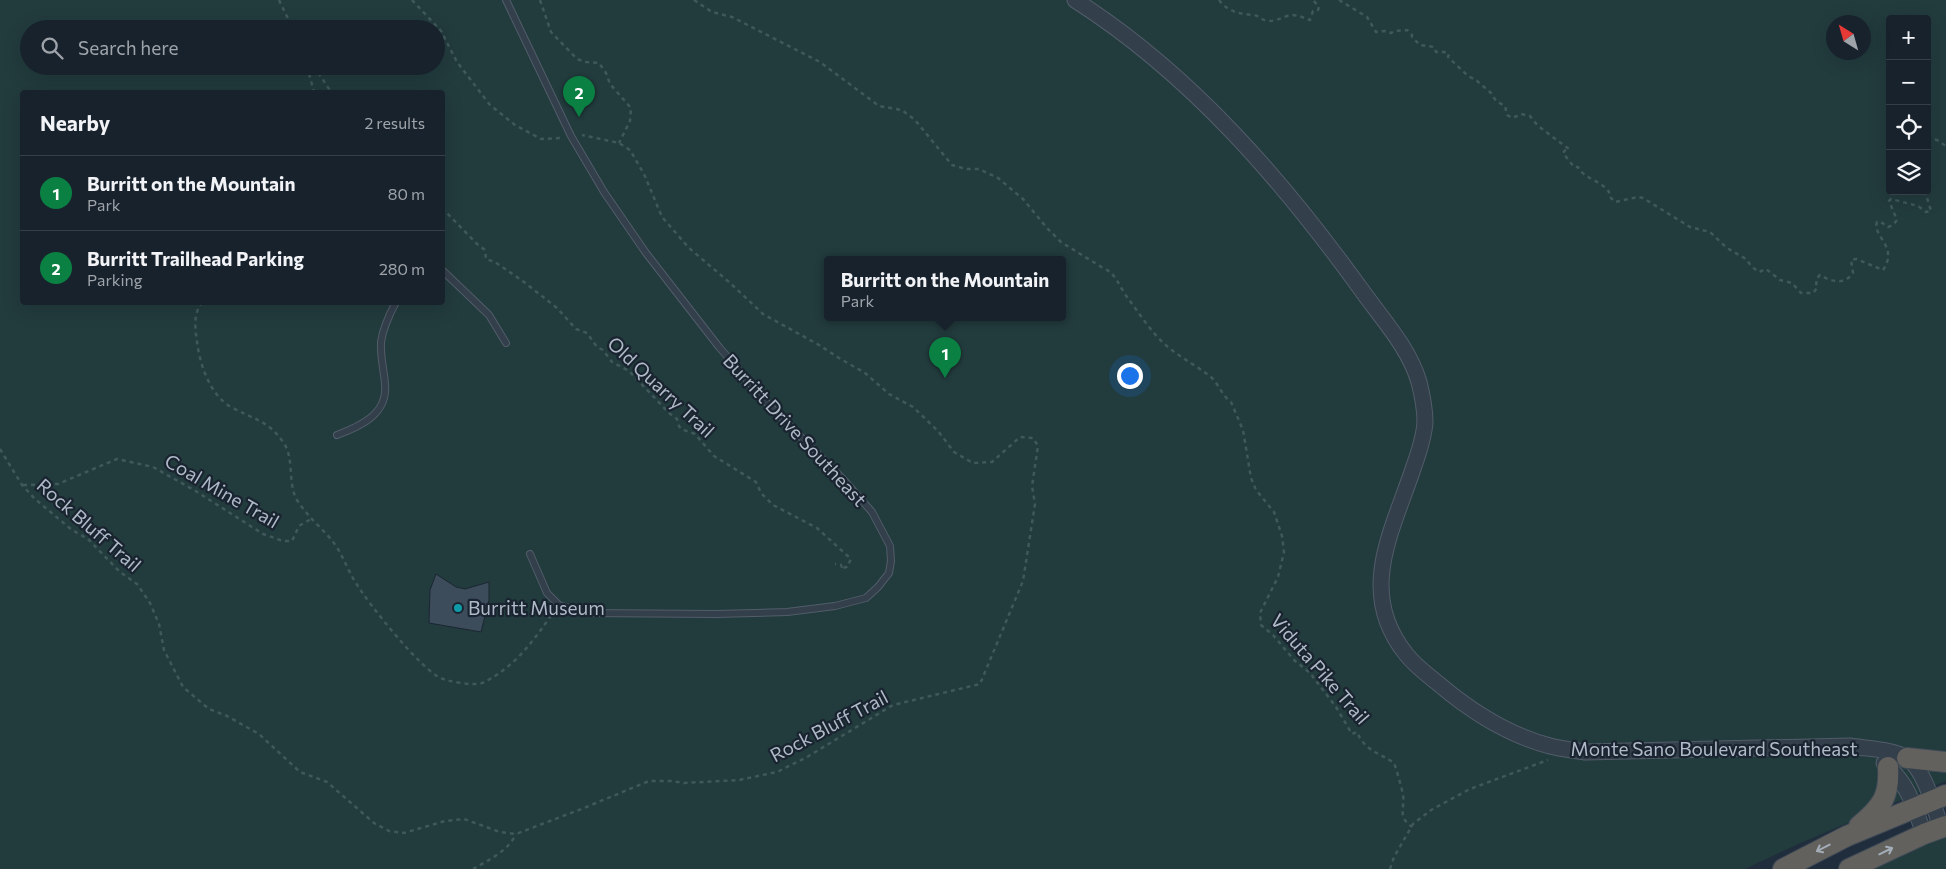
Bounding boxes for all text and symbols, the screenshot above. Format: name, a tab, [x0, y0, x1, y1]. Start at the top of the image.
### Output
north arrow	[1826, 15, 1871, 60]
map controls	[1886, 15, 1931, 195]
button: +	[1886, 15, 1931, 60]
search box	[20, 20, 445, 75]
icon: search	[38, 34, 66, 62]
text: Search here	[78, 36, 178, 59]
button: −	[1886, 60, 1931, 105]
pin: 2	[563, 76, 595, 117]
button: locate	[1886, 105, 1931, 150]
text: Nearby	[40, 110, 110, 135]
text: 2 results	[364, 113, 425, 132]
button: layers	[1886, 150, 1931, 195]
text: Burritt on the Mountain	[87, 172, 295, 195]
text: 1	[52, 184, 60, 203]
text: 80 m	[388, 184, 425, 203]
text: Park	[87, 195, 120, 214]
text: Burritt Trailhead Parking	[87, 247, 304, 270]
popup	[824, 256, 1066, 321]
text: 2	[51, 259, 61, 278]
text: 280 m	[379, 259, 425, 278]
text: Burritt on the Mountain	[841, 268, 1049, 291]
text: Parking	[87, 270, 142, 289]
text: Park	[841, 291, 874, 310]
street label: Old Quarry Trail	[603, 331, 719, 442]
pin: 1	[929, 337, 961, 378]
street label: Burritt Drive Southeast	[719, 349, 872, 511]
your location	[1117, 363, 1143, 389]
street label: Coal Mine Trail	[161, 449, 283, 533]
street label: Rock Bluff Trail	[33, 473, 146, 576]
place label: Burritt Museum	[468, 596, 605, 619]
marker: Burritt Museum	[452, 602, 464, 614]
street label: Viduta Pike Trail	[1266, 609, 1375, 729]
street label: Rock Bluff Trail	[766, 685, 892, 766]
street label: Monte Sano Boulevard Southeast	[1571, 737, 1858, 760]
one-way arrow	[1815, 843, 1830, 853]
one-way arrow	[1878, 846, 1893, 856]

